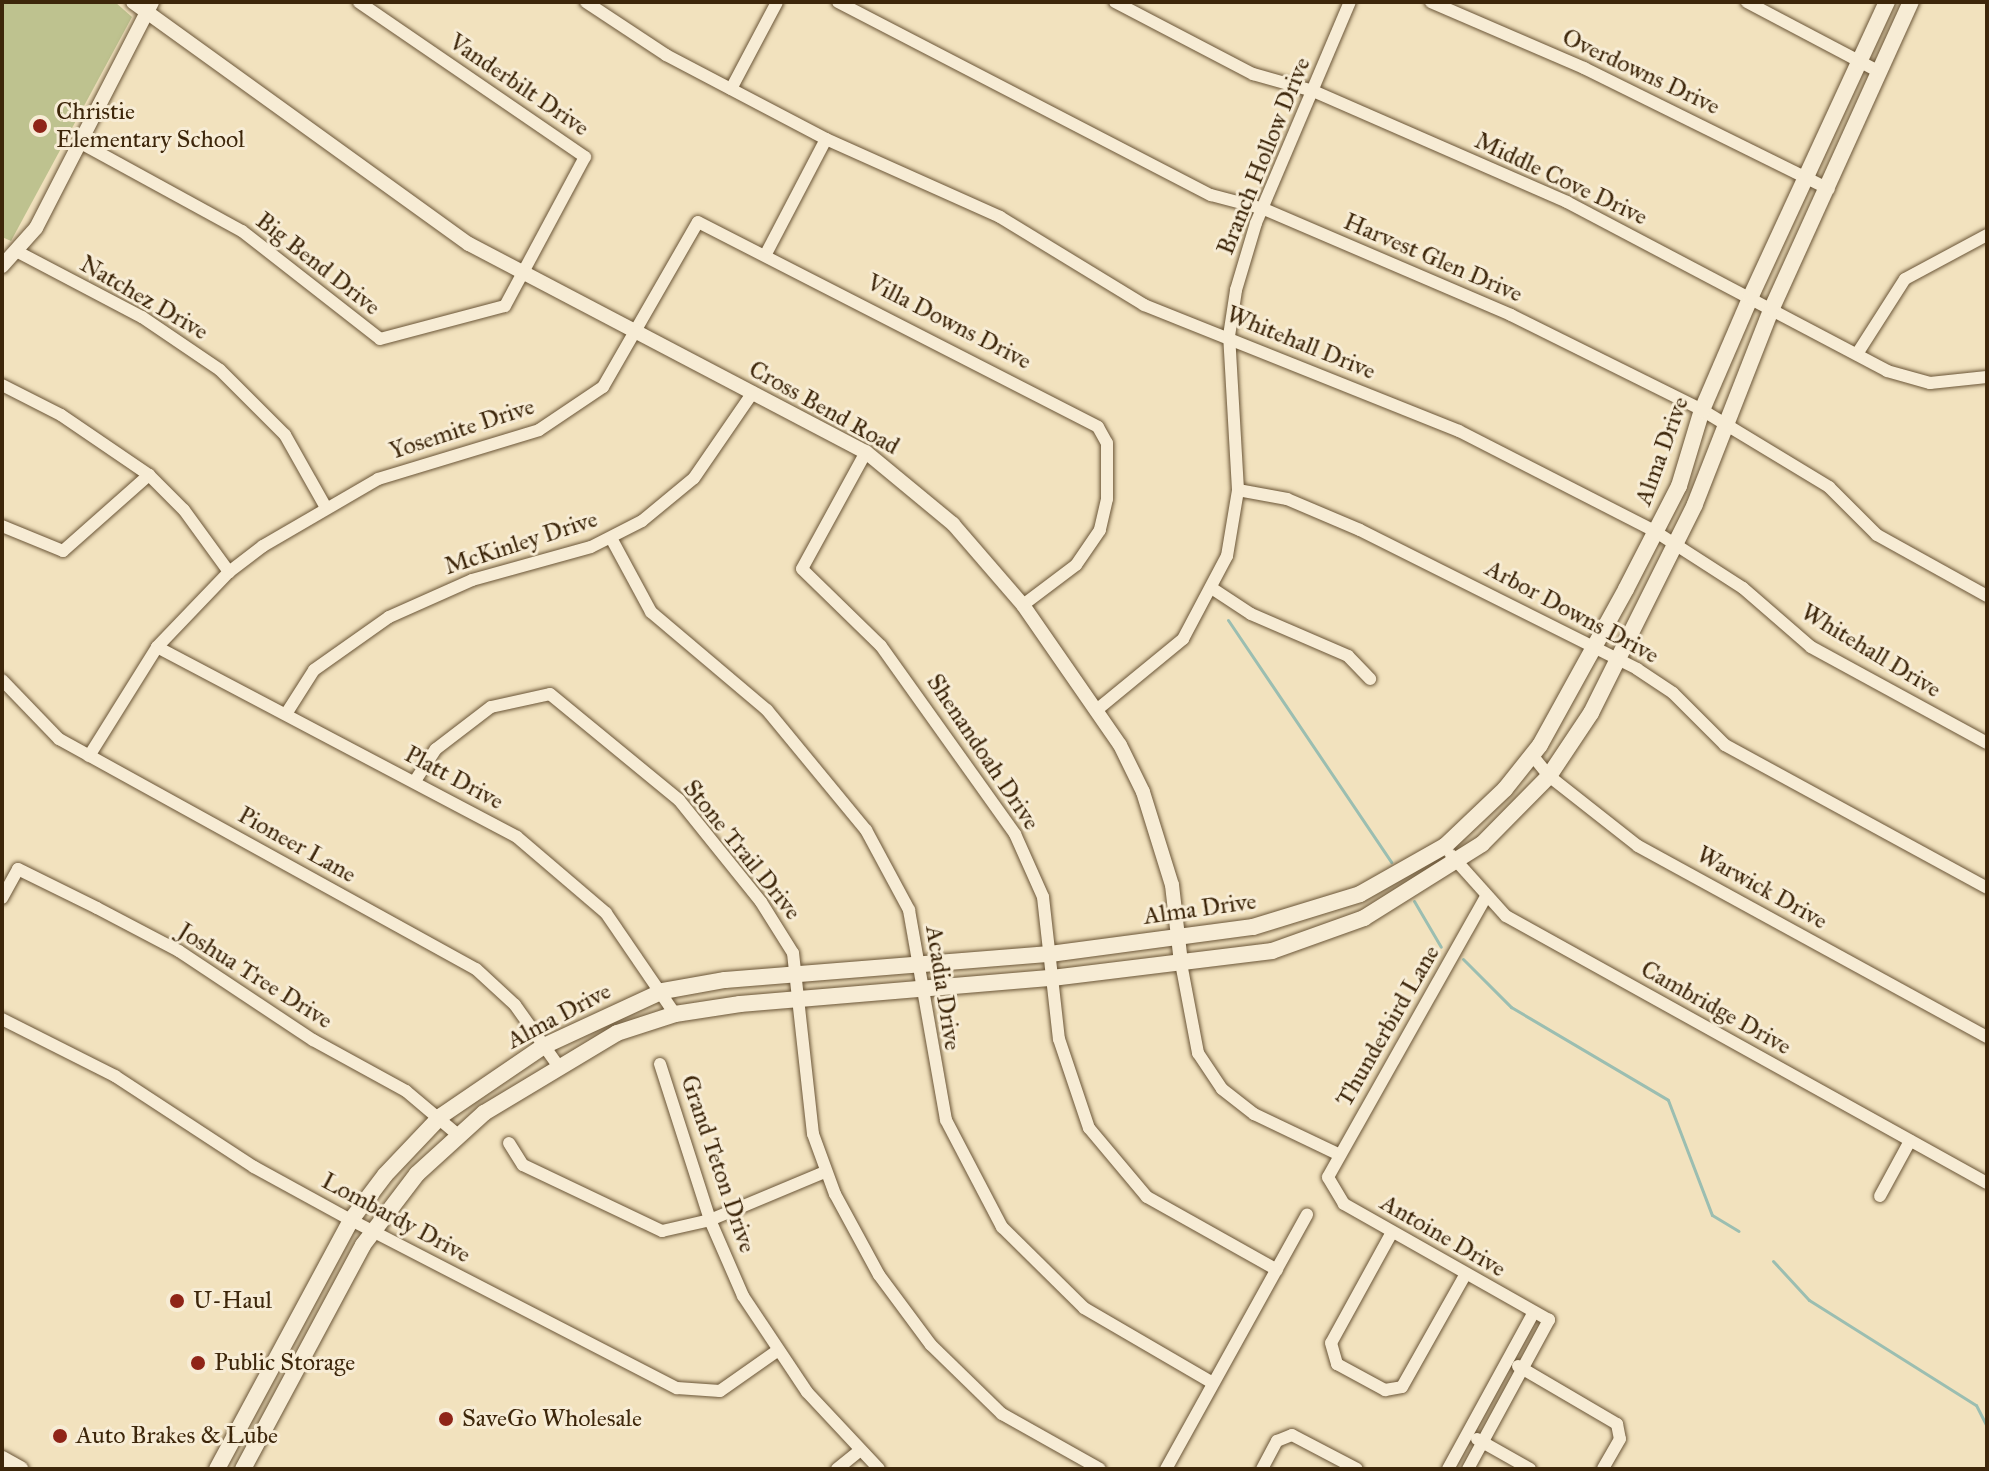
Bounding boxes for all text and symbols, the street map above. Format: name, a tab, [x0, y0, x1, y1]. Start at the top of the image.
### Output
street label: Overdowns Drive	[1558, 23, 1724, 121]
street label: Vanderbilt Drive	[443, 28, 595, 142]
street label: Branch Hollow Drive	[1211, 53, 1317, 259]
place label: Christie Elementary School	[56, 98, 245, 154]
marker: Christie Elementary School	[31, 117, 49, 135]
street label: Middle Cove Drive	[1470, 126, 1652, 232]
street label: Big Bend Drive	[250, 206, 386, 322]
street label: Harvest Glen Drive	[1339, 207, 1527, 309]
street label: Natchez Drive	[75, 250, 213, 346]
street label: Villa Downs Drive	[862, 268, 1036, 376]
street label: Whitehall Drive	[1222, 300, 1380, 386]
street label: Cross Bend Road	[744, 355, 904, 461]
street label: Yosemite Drive	[386, 392, 538, 466]
street label: Alma Drive	[1629, 393, 1695, 509]
street label: McKinley Drive	[441, 505, 601, 581]
street label: Arbor Downs Drive	[1480, 554, 1664, 670]
street label: Whitehall Drive	[1796, 598, 1946, 704]
street label: Shenandoah Drive	[920, 669, 1046, 835]
street label: Platt Drive	[400, 740, 508, 816]
street label: Stone Trail Drive	[677, 774, 807, 926]
street label: Pioneer Lane	[233, 801, 361, 889]
street label: Warwick Drive	[1692, 840, 1832, 936]
street label: Alma Drive	[1142, 887, 1258, 931]
street label: Joshua Tree Drive	[172, 917, 338, 1035]
street label: Acadia Drive	[919, 924, 967, 1052]
street label: Thunderbird Lane	[1330, 940, 1446, 1112]
street label: Cambridge Drive	[1636, 955, 1796, 1061]
street label: Alma Drive	[502, 977, 616, 1055]
street label: Grand Teton Drive	[674, 1071, 762, 1257]
street label: Lombardy Drive	[317, 1167, 475, 1269]
street label: Antoine Drive	[1375, 1189, 1511, 1283]
place label: U-Haul	[193, 1287, 272, 1315]
marker: U-Haul	[168, 1292, 186, 1310]
place label: Public Storage	[214, 1349, 355, 1377]
marker: Public Storage	[189, 1354, 207, 1372]
place label: SaveGo Wholesale	[462, 1405, 642, 1433]
marker: SaveGo Wholesale	[437, 1410, 455, 1428]
place label: Auto Brakes & Lube	[76, 1422, 278, 1450]
marker: Auto Brakes & Lube	[51, 1427, 69, 1445]

